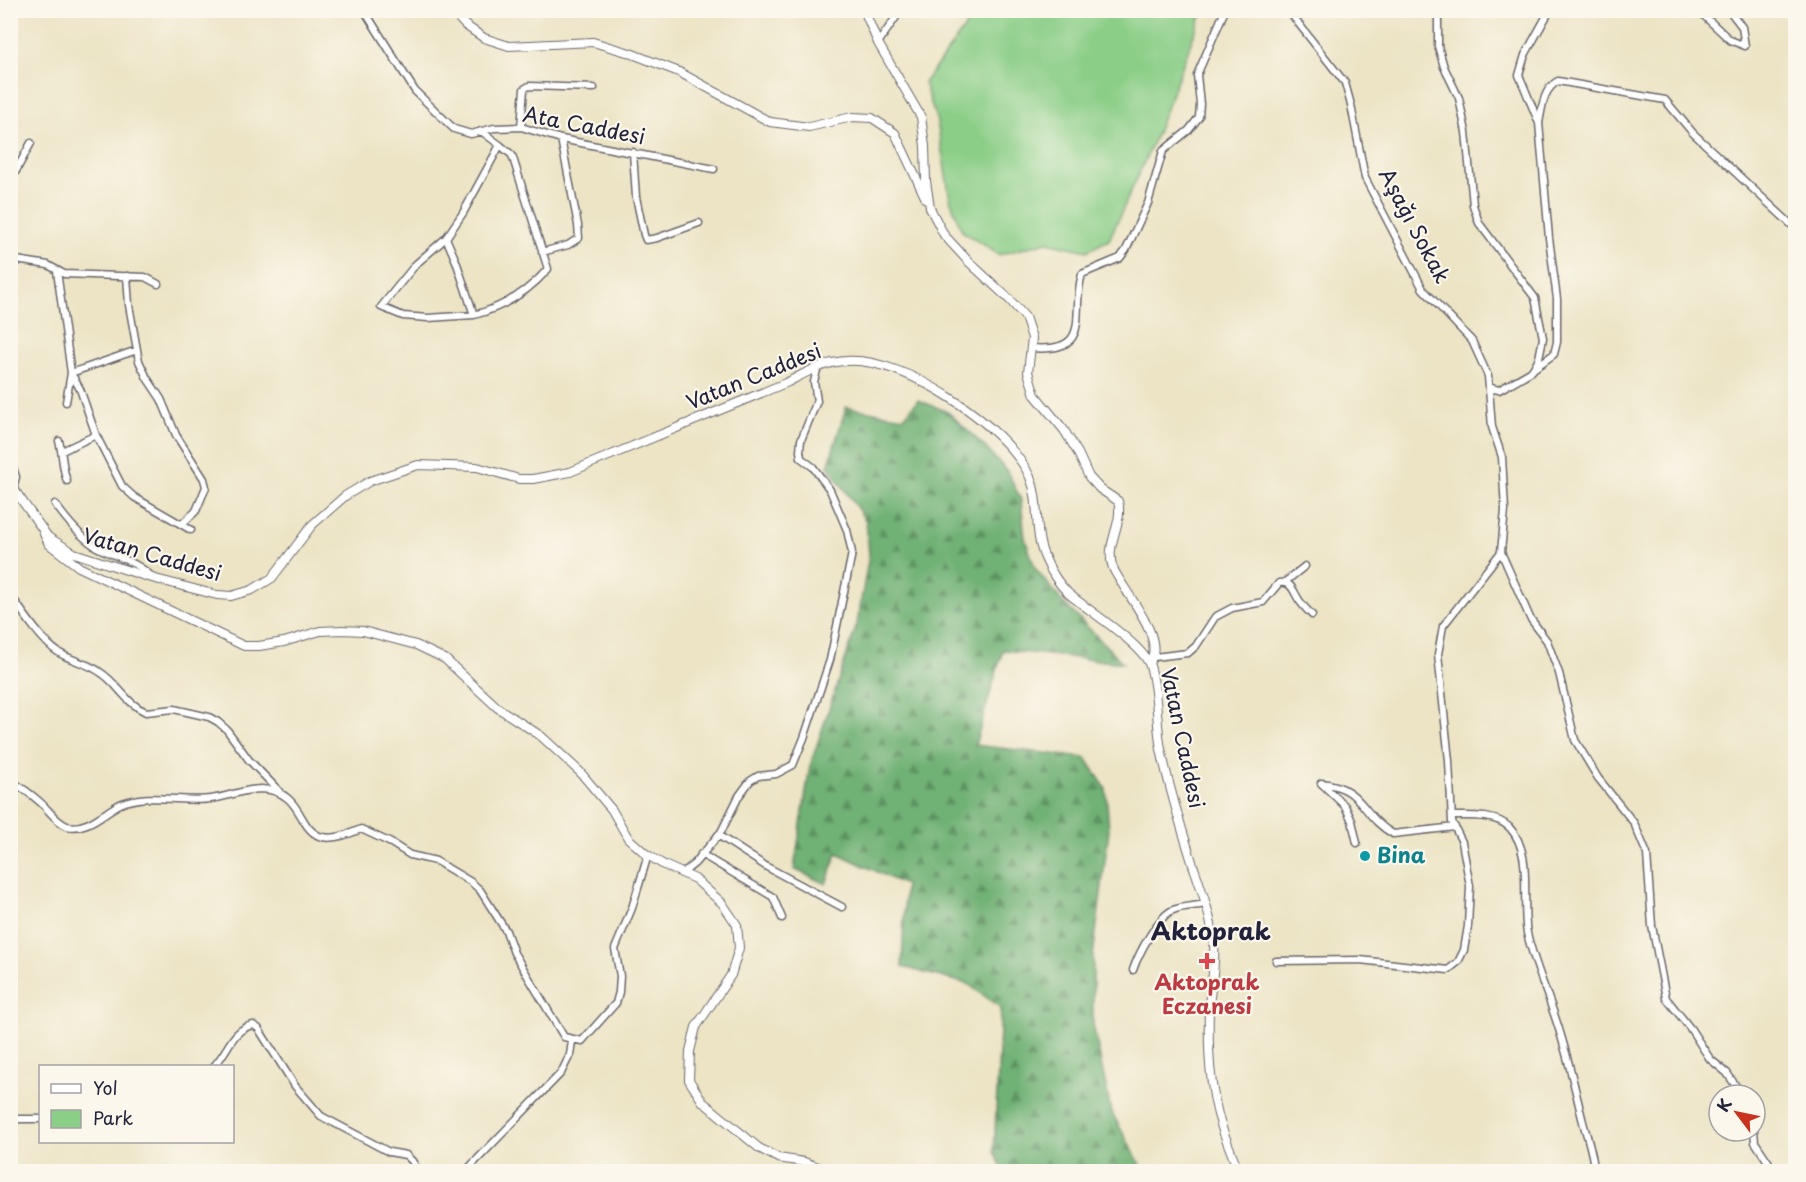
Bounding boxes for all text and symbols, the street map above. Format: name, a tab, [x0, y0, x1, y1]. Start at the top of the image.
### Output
street label: Ata Caddesi	[520, 96, 648, 152]
street label: Aşağı Sokak	[1372, 162, 1460, 288]
street label: Vatan Caddesi	[681, 333, 826, 417]
street label: Vatan Caddesi	[79, 518, 226, 588]
street label: Vatan Caddesi	[1153, 664, 1214, 811]
place label: Bina	[1377, 838, 1426, 870]
marker: Bina	[1358, 849, 1372, 863]
district label: Aktoprak	[1151, 912, 1271, 948]
marker: Aktoprak Eczanesi	[1200, 954, 1214, 968]
place label: Aktoprak Eczanesi	[1155, 965, 1259, 1021]
legend	[39, 1065, 234, 1143]
text: Yol	[93, 1074, 118, 1101]
north arrow	[1707, 1083, 1767, 1143]
text: K	[1710, 1093, 1737, 1116]
text: Park	[93, 1104, 133, 1131]

